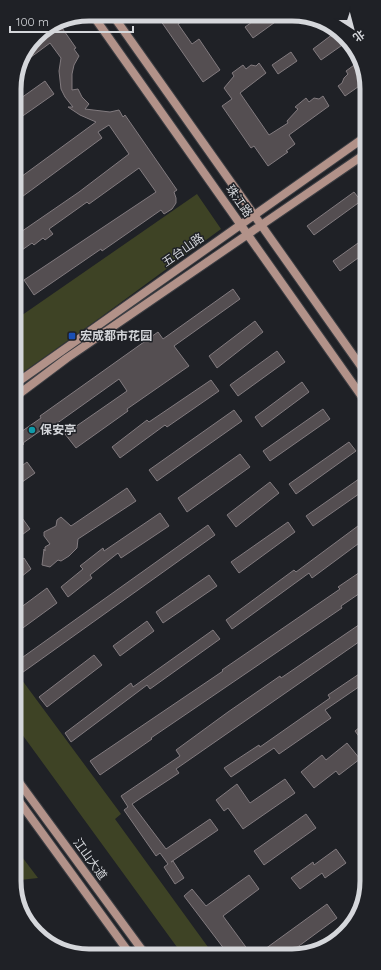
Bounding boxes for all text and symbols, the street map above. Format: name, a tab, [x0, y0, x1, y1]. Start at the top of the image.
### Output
scale bar	[10, 8, 133, 34]
north arrow	[333, 8, 373, 48]
text: 100 m	[16, 14, 49, 29]
text: 北	[350, 27, 367, 45]
street label: 珠江路	[223, 182, 256, 220]
street label: 五台山路	[159, 230, 207, 270]
place label: 宏成都市花园	[80, 328, 152, 343]
marker: 宏成都市花园	[67, 331, 77, 341]
place label: 保安亭	[40, 422, 76, 437]
marker: 保安亭	[27, 425, 37, 435]
street label: 江山大道	[70, 835, 111, 883]

